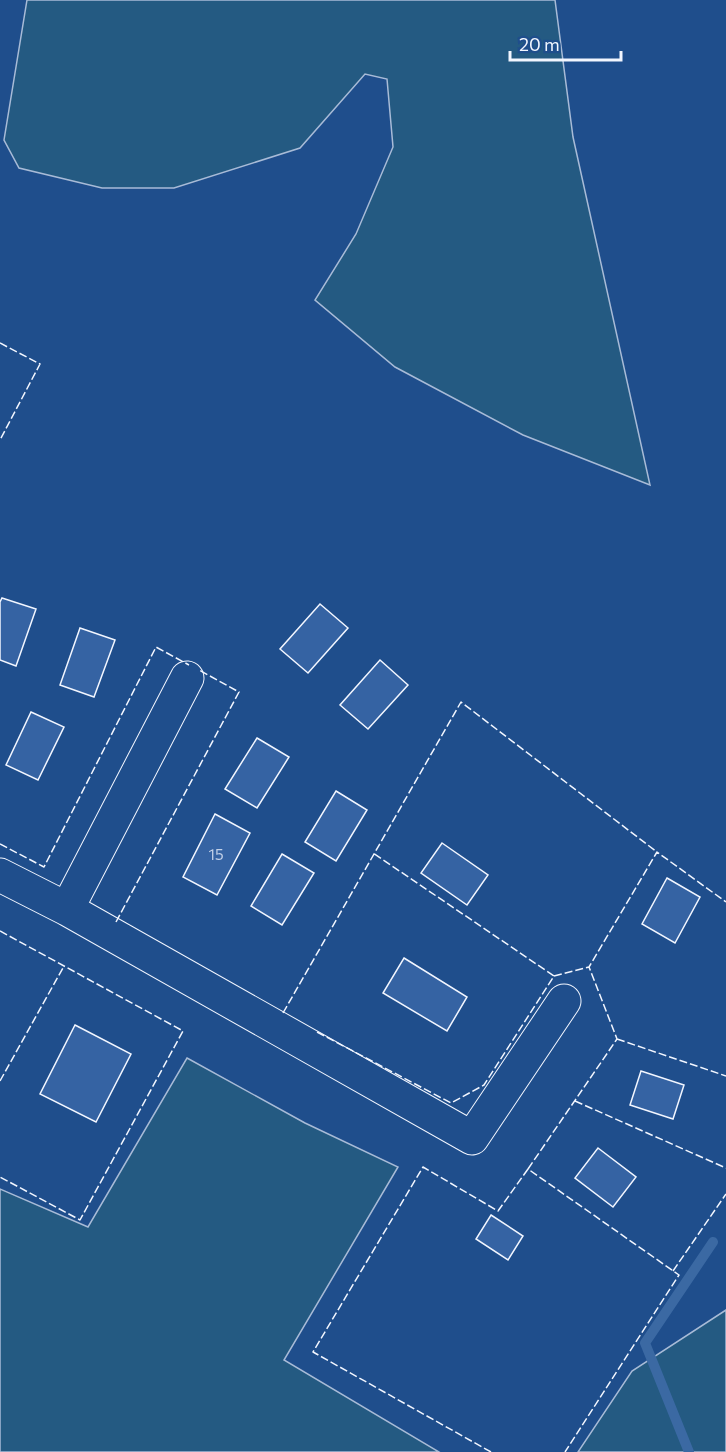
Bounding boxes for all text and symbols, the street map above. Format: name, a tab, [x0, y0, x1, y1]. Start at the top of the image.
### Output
scale bar	[510, 24, 621, 62]
text: 20 m	[519, 33, 560, 55]
house number: 15	[208, 845, 224, 863]

